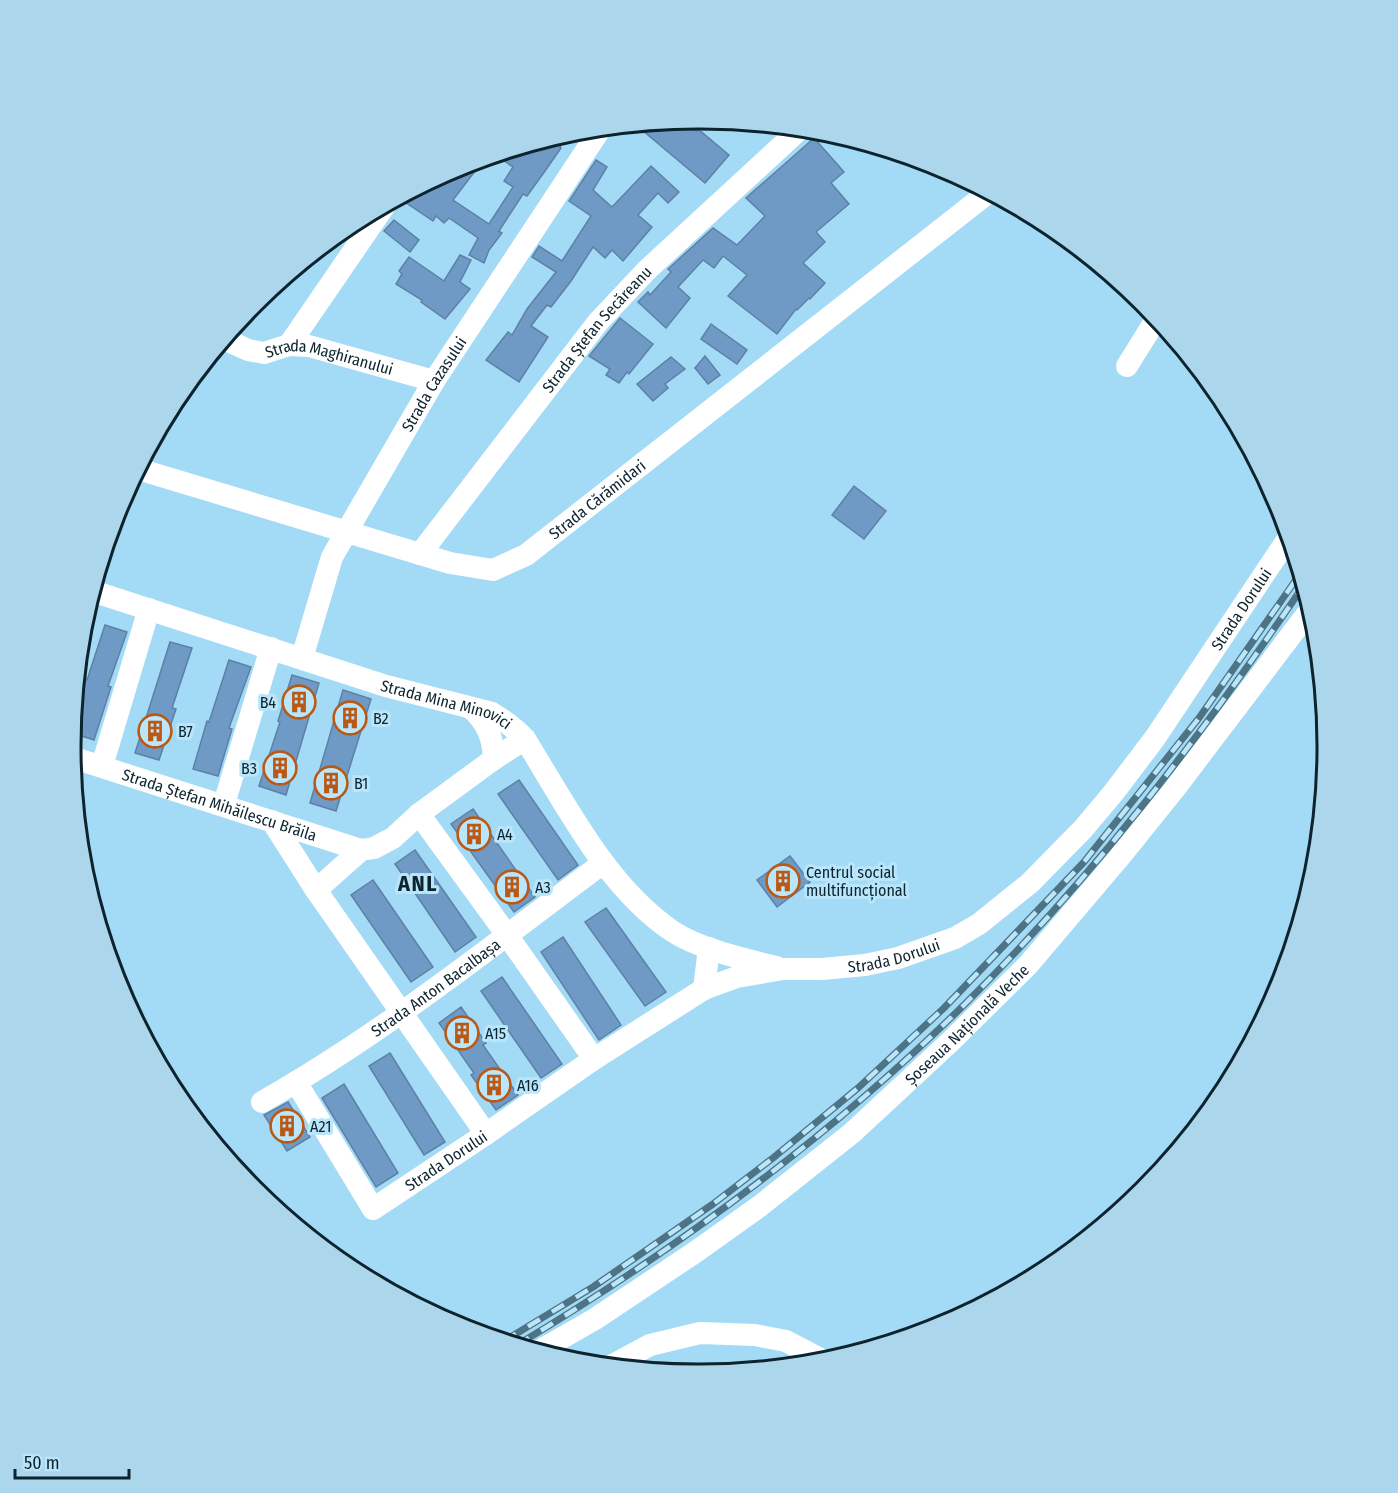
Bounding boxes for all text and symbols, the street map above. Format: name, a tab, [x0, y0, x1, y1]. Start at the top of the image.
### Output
street label: Strada Ștefan Secăreanu	[538, 262, 655, 396]
street label: Strada Cazasului	[397, 333, 470, 435]
street label: Strada Maghiranului	[262, 336, 395, 379]
street label: Strada Cărămidari	[545, 456, 649, 543]
street label: Strada Dorului	[1207, 564, 1275, 654]
street label: Strada Mina Minovici	[378, 675, 516, 733]
building icon: B4	[281, 684, 317, 720]
place label: B4	[260, 693, 276, 712]
building icon: B2	[332, 700, 368, 736]
place label: B2	[373, 709, 389, 728]
building icon: B7	[137, 713, 173, 749]
place label: B7	[178, 722, 193, 741]
building icon: B3	[262, 750, 298, 786]
place label: B3	[241, 759, 257, 778]
street label: Strada Ștefan Mihăilescu Brăila	[120, 765, 319, 845]
building icon: B1	[313, 765, 349, 801]
place label: B1	[354, 774, 368, 793]
building icon: A4	[456, 816, 492, 852]
place label: A4	[497, 825, 513, 844]
building icon: Centrul social multifuncțional	[765, 863, 801, 899]
place label: Centrul social multifuncțional	[806, 863, 907, 901]
building icon: A3	[494, 869, 530, 905]
district label: ANL	[397, 870, 438, 897]
place label: A3	[535, 878, 551, 897]
street label: Strada Anton Bacalbașa	[367, 934, 504, 1040]
street label: Strada Dorului	[847, 935, 942, 976]
street label: Șoseaua Națională Veche	[901, 960, 1033, 1089]
building icon: A15	[444, 1015, 480, 1051]
place label: A15	[485, 1024, 506, 1043]
building icon: A16	[476, 1067, 512, 1103]
place label: A16	[517, 1076, 539, 1095]
building icon: A21	[269, 1108, 305, 1144]
place label: A21	[310, 1117, 332, 1136]
street label: Strada Dorului	[401, 1127, 491, 1195]
scale bar	[15, 1442, 129, 1480]
text: 50 m	[24, 1452, 60, 1474]

